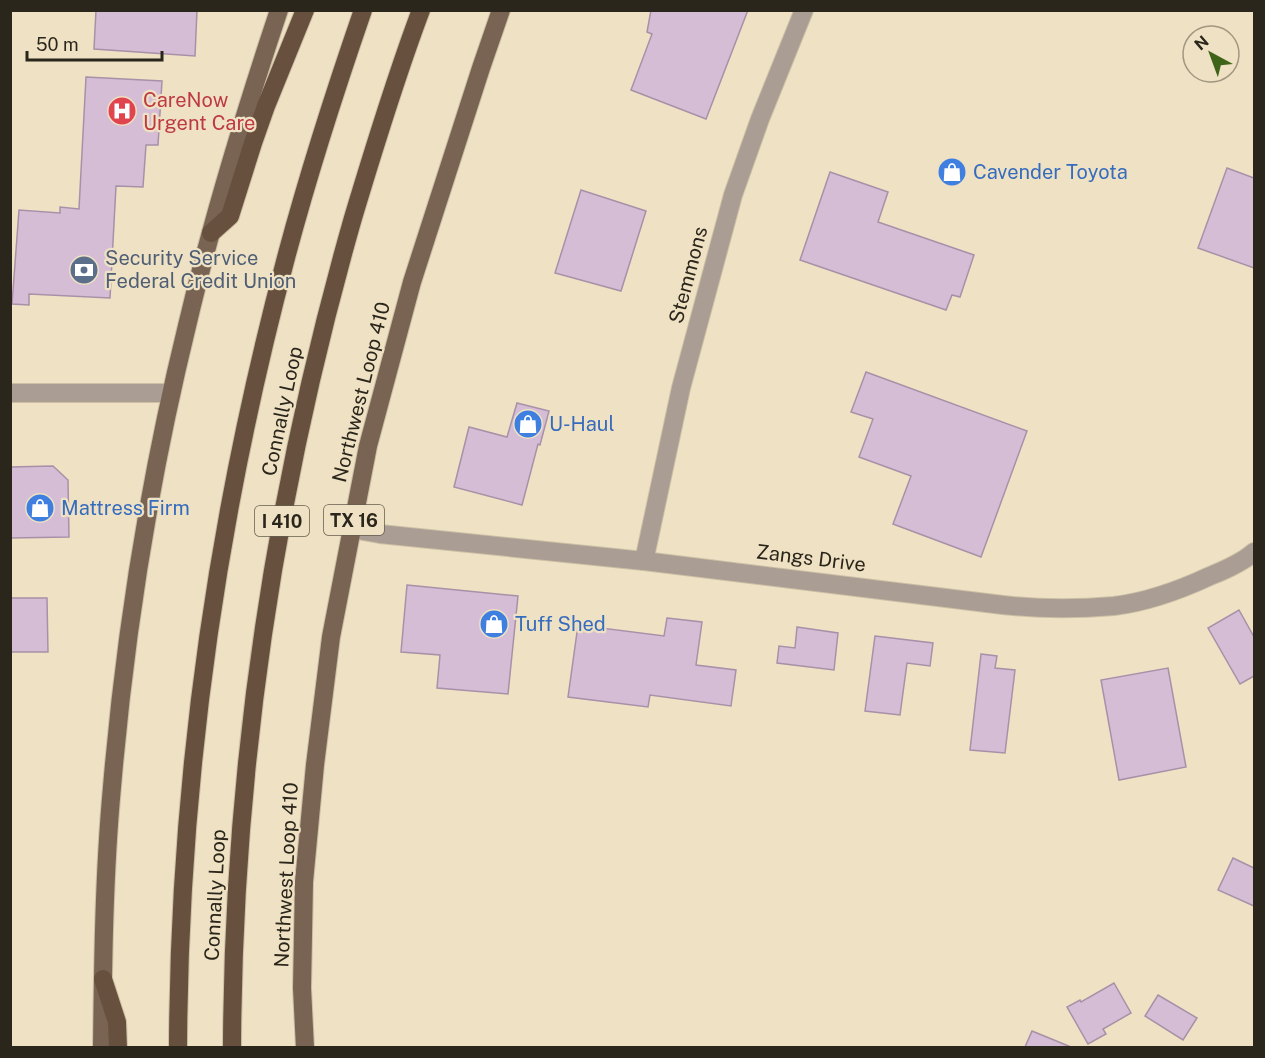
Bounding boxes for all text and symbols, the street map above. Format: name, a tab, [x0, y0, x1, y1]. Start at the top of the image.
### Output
scale bar	[27, 24, 162, 62]
north arrow	[1181, 24, 1241, 84]
text: N	[1191, 32, 1212, 54]
text: 50 m	[36, 34, 79, 55]
place label: CareNow Urgent Care	[143, 88, 255, 135]
hospital icon: CareNow Urgent Care	[106, 95, 138, 127]
shop icon: Cavender Toyota	[936, 156, 968, 188]
place label: Cavender Toyota	[973, 160, 1128, 184]
street label: Stemmons	[664, 224, 712, 326]
place label: Security Service Federal Credit Union	[105, 246, 296, 293]
bank icon: Security Service Federal Credit Union	[68, 254, 100, 286]
street label: Northwest Loop 410	[327, 299, 395, 485]
street label: Connally Loop	[257, 344, 307, 478]
shop icon: U-Haul	[512, 408, 544, 440]
place label: U-Haul	[549, 412, 615, 436]
shop icon: Mattress Firm	[24, 492, 56, 524]
place label: Mattress Firm	[61, 496, 190, 520]
road number: TX 16	[324, 505, 384, 535]
road number: I 410	[255, 506, 309, 536]
street label: Zangs Drive	[755, 539, 867, 577]
shop icon: Tuff Shed	[478, 608, 510, 640]
place label: Tuff Shed	[515, 612, 606, 636]
street label: Northwest Loop 410	[269, 782, 303, 968]
street label: Connally Loop	[200, 829, 230, 961]

